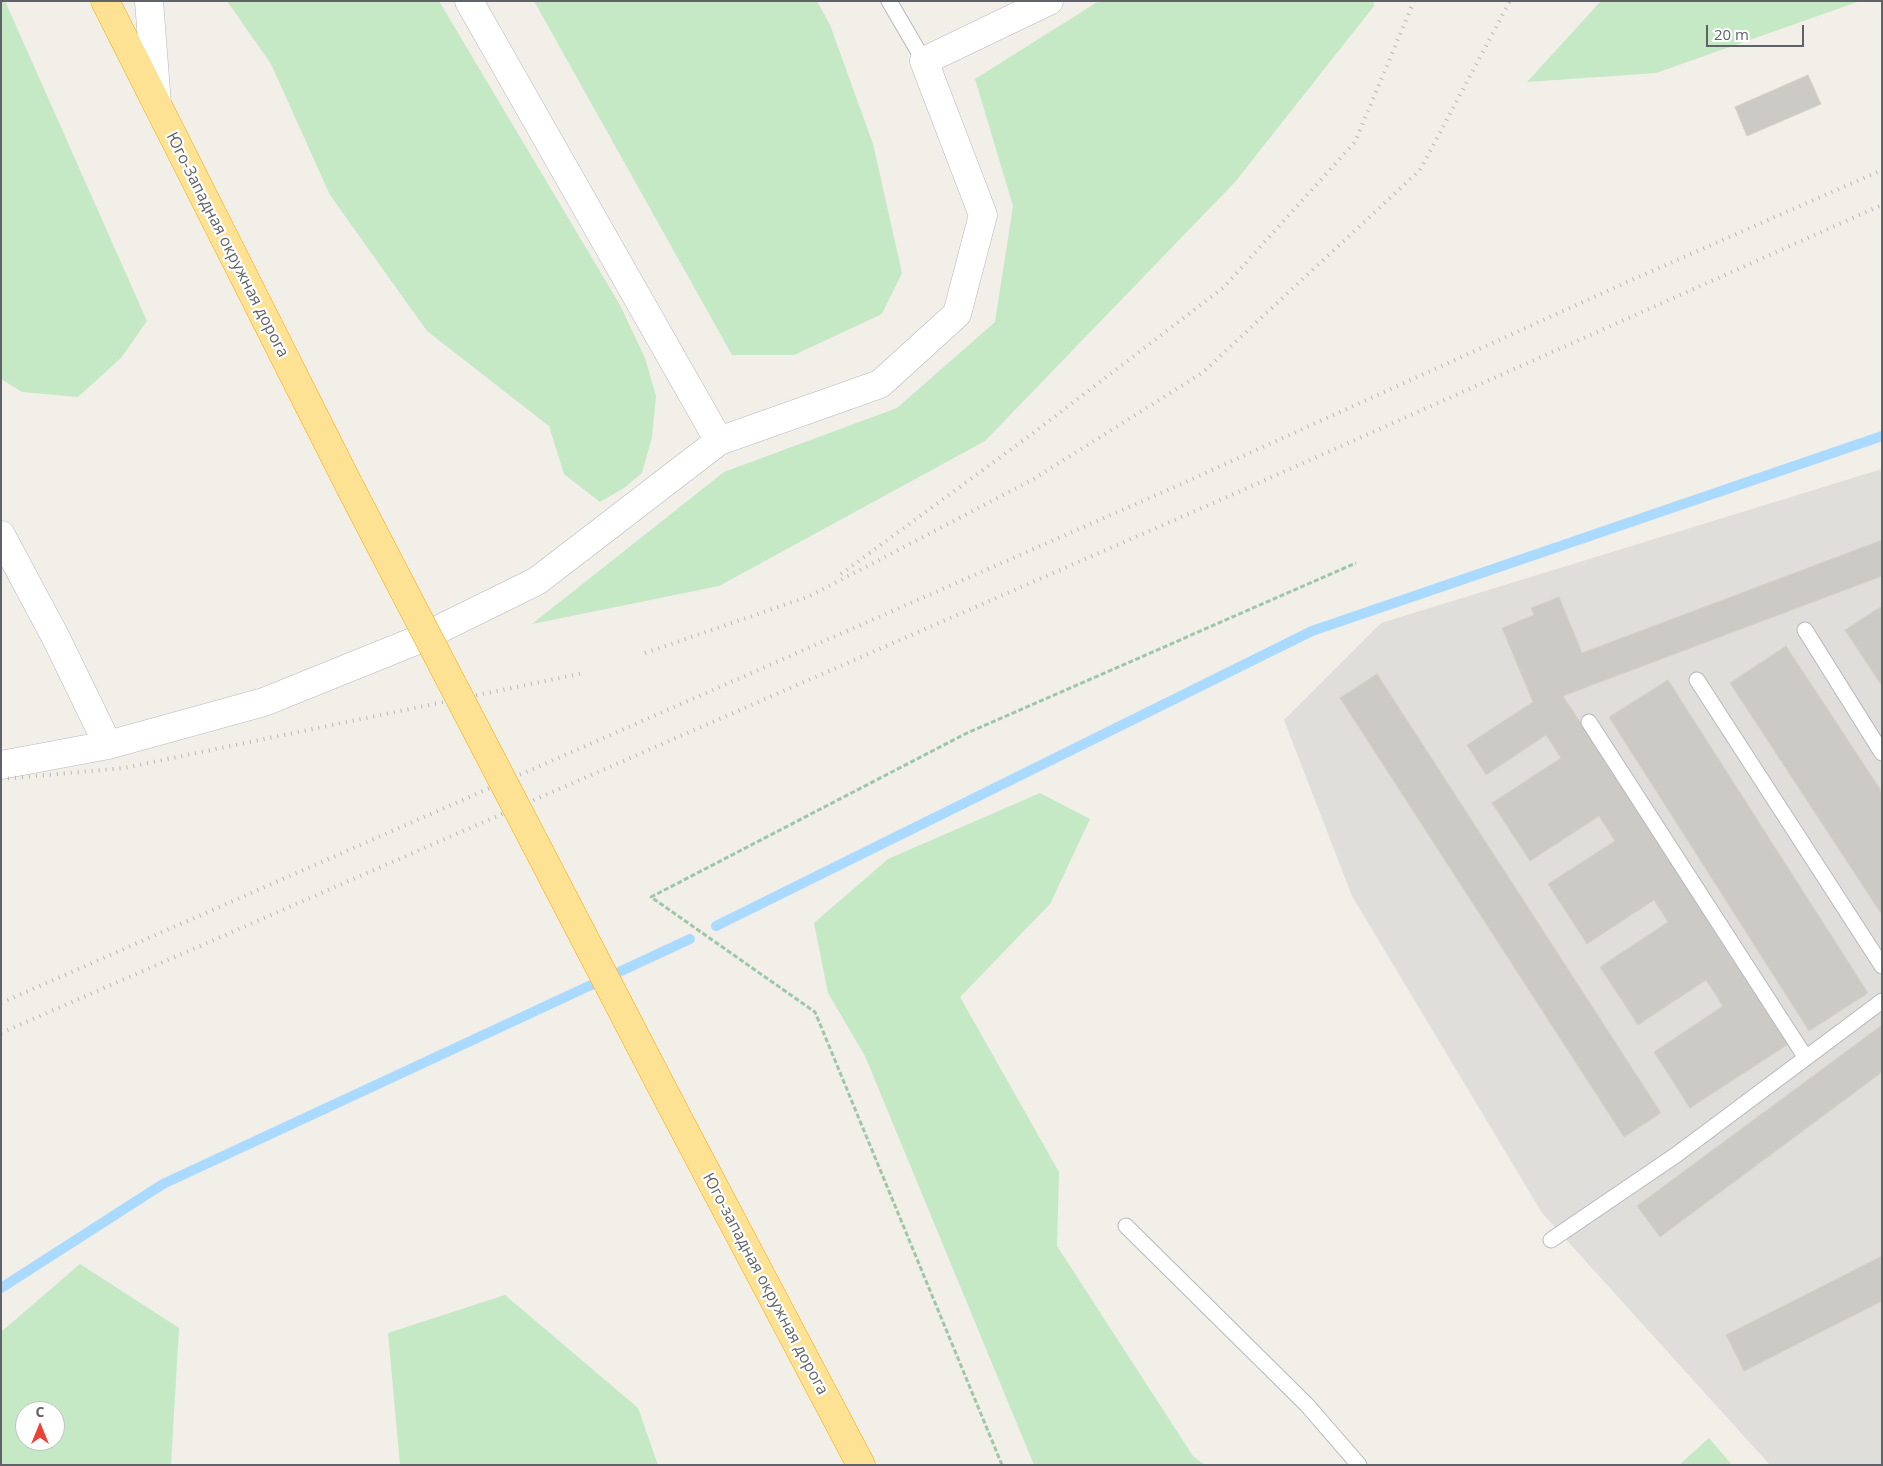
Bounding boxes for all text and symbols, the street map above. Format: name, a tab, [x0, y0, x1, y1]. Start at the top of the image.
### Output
scale bar	[1708, 15, 1806, 47]
text: 20 m	[1714, 24, 1749, 44]
street label: Юго-Западная окружная дорога	[162, 129, 292, 361]
street label: Юго-западная окружная дорога	[698, 1170, 832, 1398]
north arrow	[15, 1401, 65, 1451]
text: С	[36, 1402, 44, 1421]

